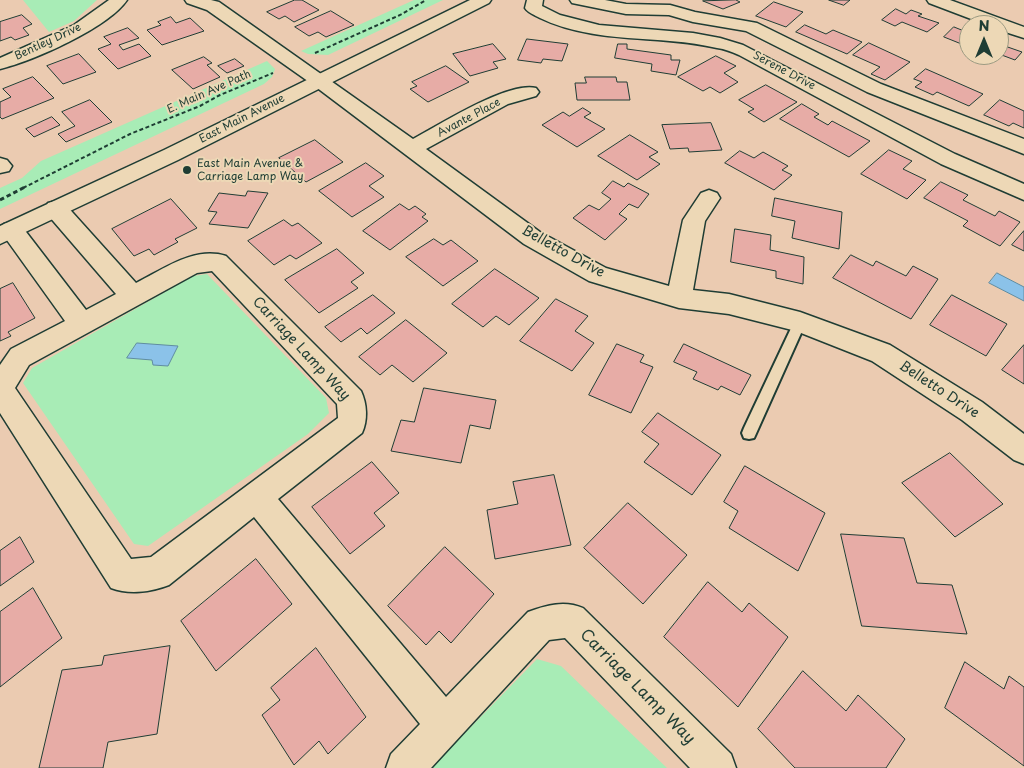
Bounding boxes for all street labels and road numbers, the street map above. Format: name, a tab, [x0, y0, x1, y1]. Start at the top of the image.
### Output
street label: Bentley Drive	[13, 21, 83, 63]
street label: Serene Drive	[751, 49, 817, 93]
street label: E. Main Ave Path	[165, 68, 253, 116]
street label: East Main Avenue	[197, 92, 287, 146]
street label: Avante Place	[435, 96, 503, 140]
street label: Belletto Drive	[519, 222, 607, 282]
street label: Carriage Lamp Way	[249, 294, 353, 404]
street label: Belletto Drive	[896, 358, 982, 422]
street label: Carriage Lamp Way	[575, 625, 699, 749]

